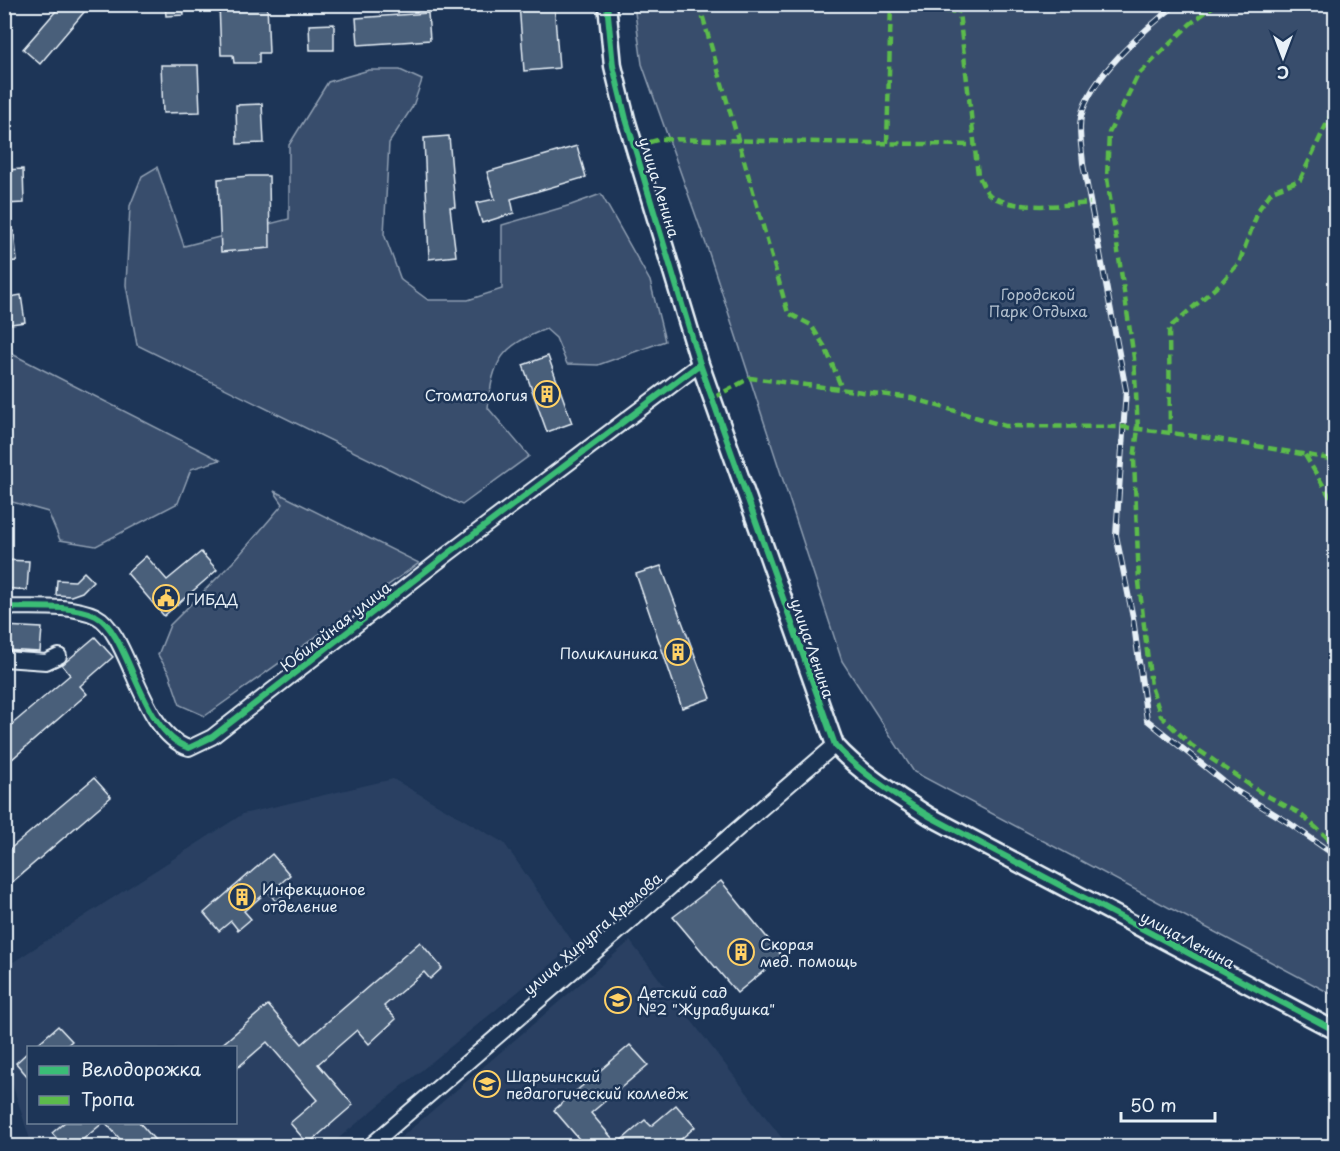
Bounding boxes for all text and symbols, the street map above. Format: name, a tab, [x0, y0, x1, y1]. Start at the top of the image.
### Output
north arrow	[1253, 27, 1313, 87]
text: С	[1277, 61, 1289, 85]
street label: улица Ленина	[634, 134, 686, 241]
park label: Городской Парк Отдыха	[989, 282, 1088, 322]
building icon: Стоматология	[532, 379, 562, 409]
place label: Стоматология	[425, 383, 528, 406]
street label: Юбилейная улица	[275, 575, 396, 677]
public building icon: ГИБДД	[151, 583, 181, 613]
place label: ГИБДД	[186, 587, 238, 610]
street label: улица Ленина	[785, 595, 841, 701]
building icon: Поликлиника	[663, 637, 693, 667]
place label: Поликлиника	[560, 641, 659, 664]
street label: улица Хирурга Крылова	[518, 866, 667, 1000]
place label: Инфекционое отделение	[262, 877, 366, 917]
building icon: Инфекционое отделение	[227, 882, 257, 912]
street label: улица Ленина	[1137, 904, 1240, 974]
place label: Скорая мед. помощь	[760, 932, 857, 972]
building icon: Скорая мед. помощь	[726, 937, 756, 967]
place label: Детский сад №2 "Журавушка"	[637, 980, 775, 1020]
school or university icon: Детский сад №2 "Журавушка"	[603, 985, 633, 1015]
legend	[27, 1046, 237, 1124]
text: Велодорожка	[81, 1055, 202, 1082]
place label: Шарьинский педагогический колледж	[506, 1064, 689, 1104]
school or university icon: Шарьинский педагогический колледж	[472, 1069, 502, 1099]
text: Тропа	[81, 1085, 134, 1112]
scale bar	[1121, 1085, 1216, 1123]
text: 50 m	[1130, 1091, 1177, 1118]

